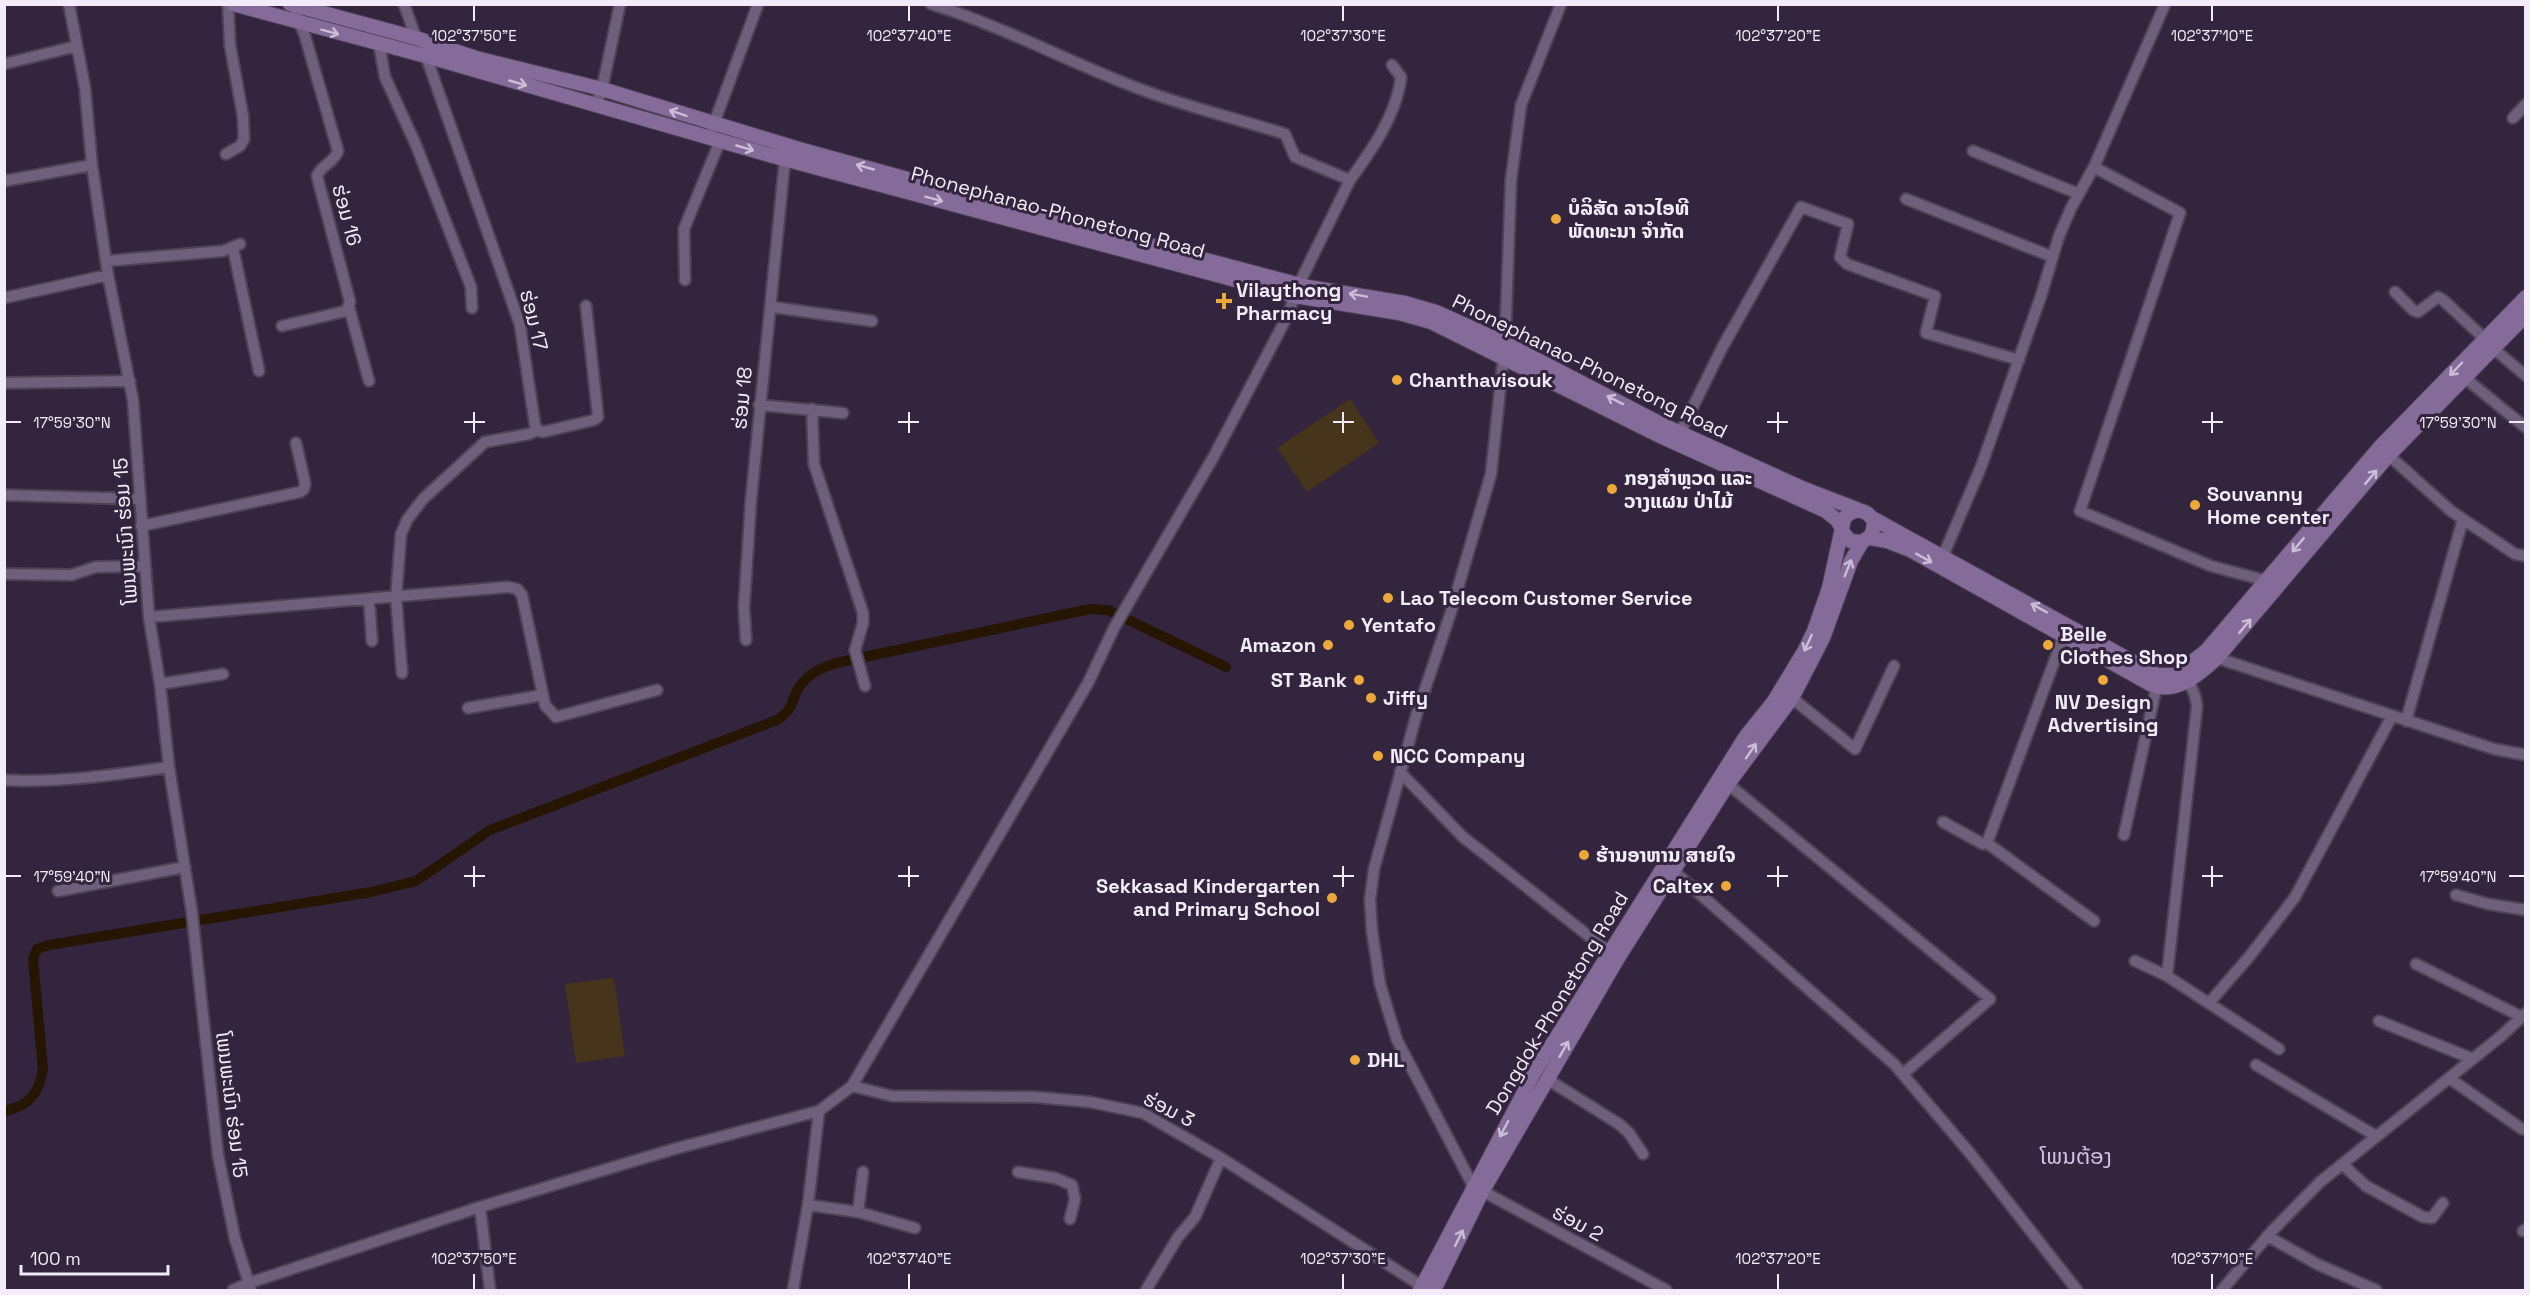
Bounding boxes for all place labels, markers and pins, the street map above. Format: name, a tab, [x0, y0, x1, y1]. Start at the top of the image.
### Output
place label: ບໍລິສັດ ລາວໄອທີ ພັດທະນາ ຈຳກັດ	[1568, 195, 1689, 244]
marker: ບໍລິສັດ ລາວໄອທີ ພັດທະນາ ຈຳກັດ	[1549, 212, 1563, 226]
place label: Vilaythong Pharmacy	[1236, 277, 1341, 326]
marker: Vilaythong Pharmacy	[1217, 294, 1231, 308]
place label: Chanthavisouk	[1409, 367, 1553, 393]
marker: Chanthavisouk	[1390, 373, 1404, 387]
place label: ກອງສໍາຫຼວດ ແລະ ວາງແຜນ ປ່າໄມ້	[1624, 465, 1752, 514]
place label: Souvanny Home center	[2207, 481, 2330, 530]
marker: ກອງສໍາຫຼວດ ແລະ ວາງແຜນ ປ່າໄມ້	[1605, 482, 1619, 496]
marker: Souvanny Home center	[2188, 498, 2202, 512]
place label: Lao Telecom Customer Service	[1400, 585, 1693, 611]
marker: Lao Telecom Customer Service	[1381, 591, 1395, 605]
place label: Yentafo	[1361, 612, 1436, 638]
marker: Yentafo	[1342, 618, 1356, 632]
place label: Belle Clothes Shop	[2060, 621, 2188, 670]
place label: Amazon	[1240, 632, 1316, 658]
marker: Amazon	[1321, 638, 1335, 652]
marker: Belle Clothes Shop	[2041, 638, 2055, 652]
place label: ST Bank	[1271, 667, 1347, 693]
marker: ST Bank	[1352, 673, 1366, 687]
marker: NV Design Advertising	[2096, 673, 2110, 687]
place label: Jiffy	[1383, 685, 1428, 711]
place label: NV Design Advertising	[2048, 689, 2158, 738]
marker: Jiffy	[1364, 691, 1378, 705]
place label: NCC Company	[1390, 743, 1525, 769]
marker: NCC Company	[1371, 749, 1385, 763]
place label: ຮ້ານອາຫານ ສາຍໃຈ	[1596, 842, 1736, 868]
marker: ຮ້ານອາຫານ ສາຍໃຈ	[1577, 848, 1591, 862]
place label: Sekkasad Kindergarten and Primary School	[1096, 873, 1320, 922]
place label: Caltex	[1653, 873, 1714, 899]
marker: Caltex	[1719, 879, 1733, 893]
marker: Sekkasad Kindergarten and Primary School	[1325, 891, 1339, 905]
place label: DHL	[1367, 1047, 1404, 1073]
marker: DHL	[1348, 1053, 1362, 1067]

